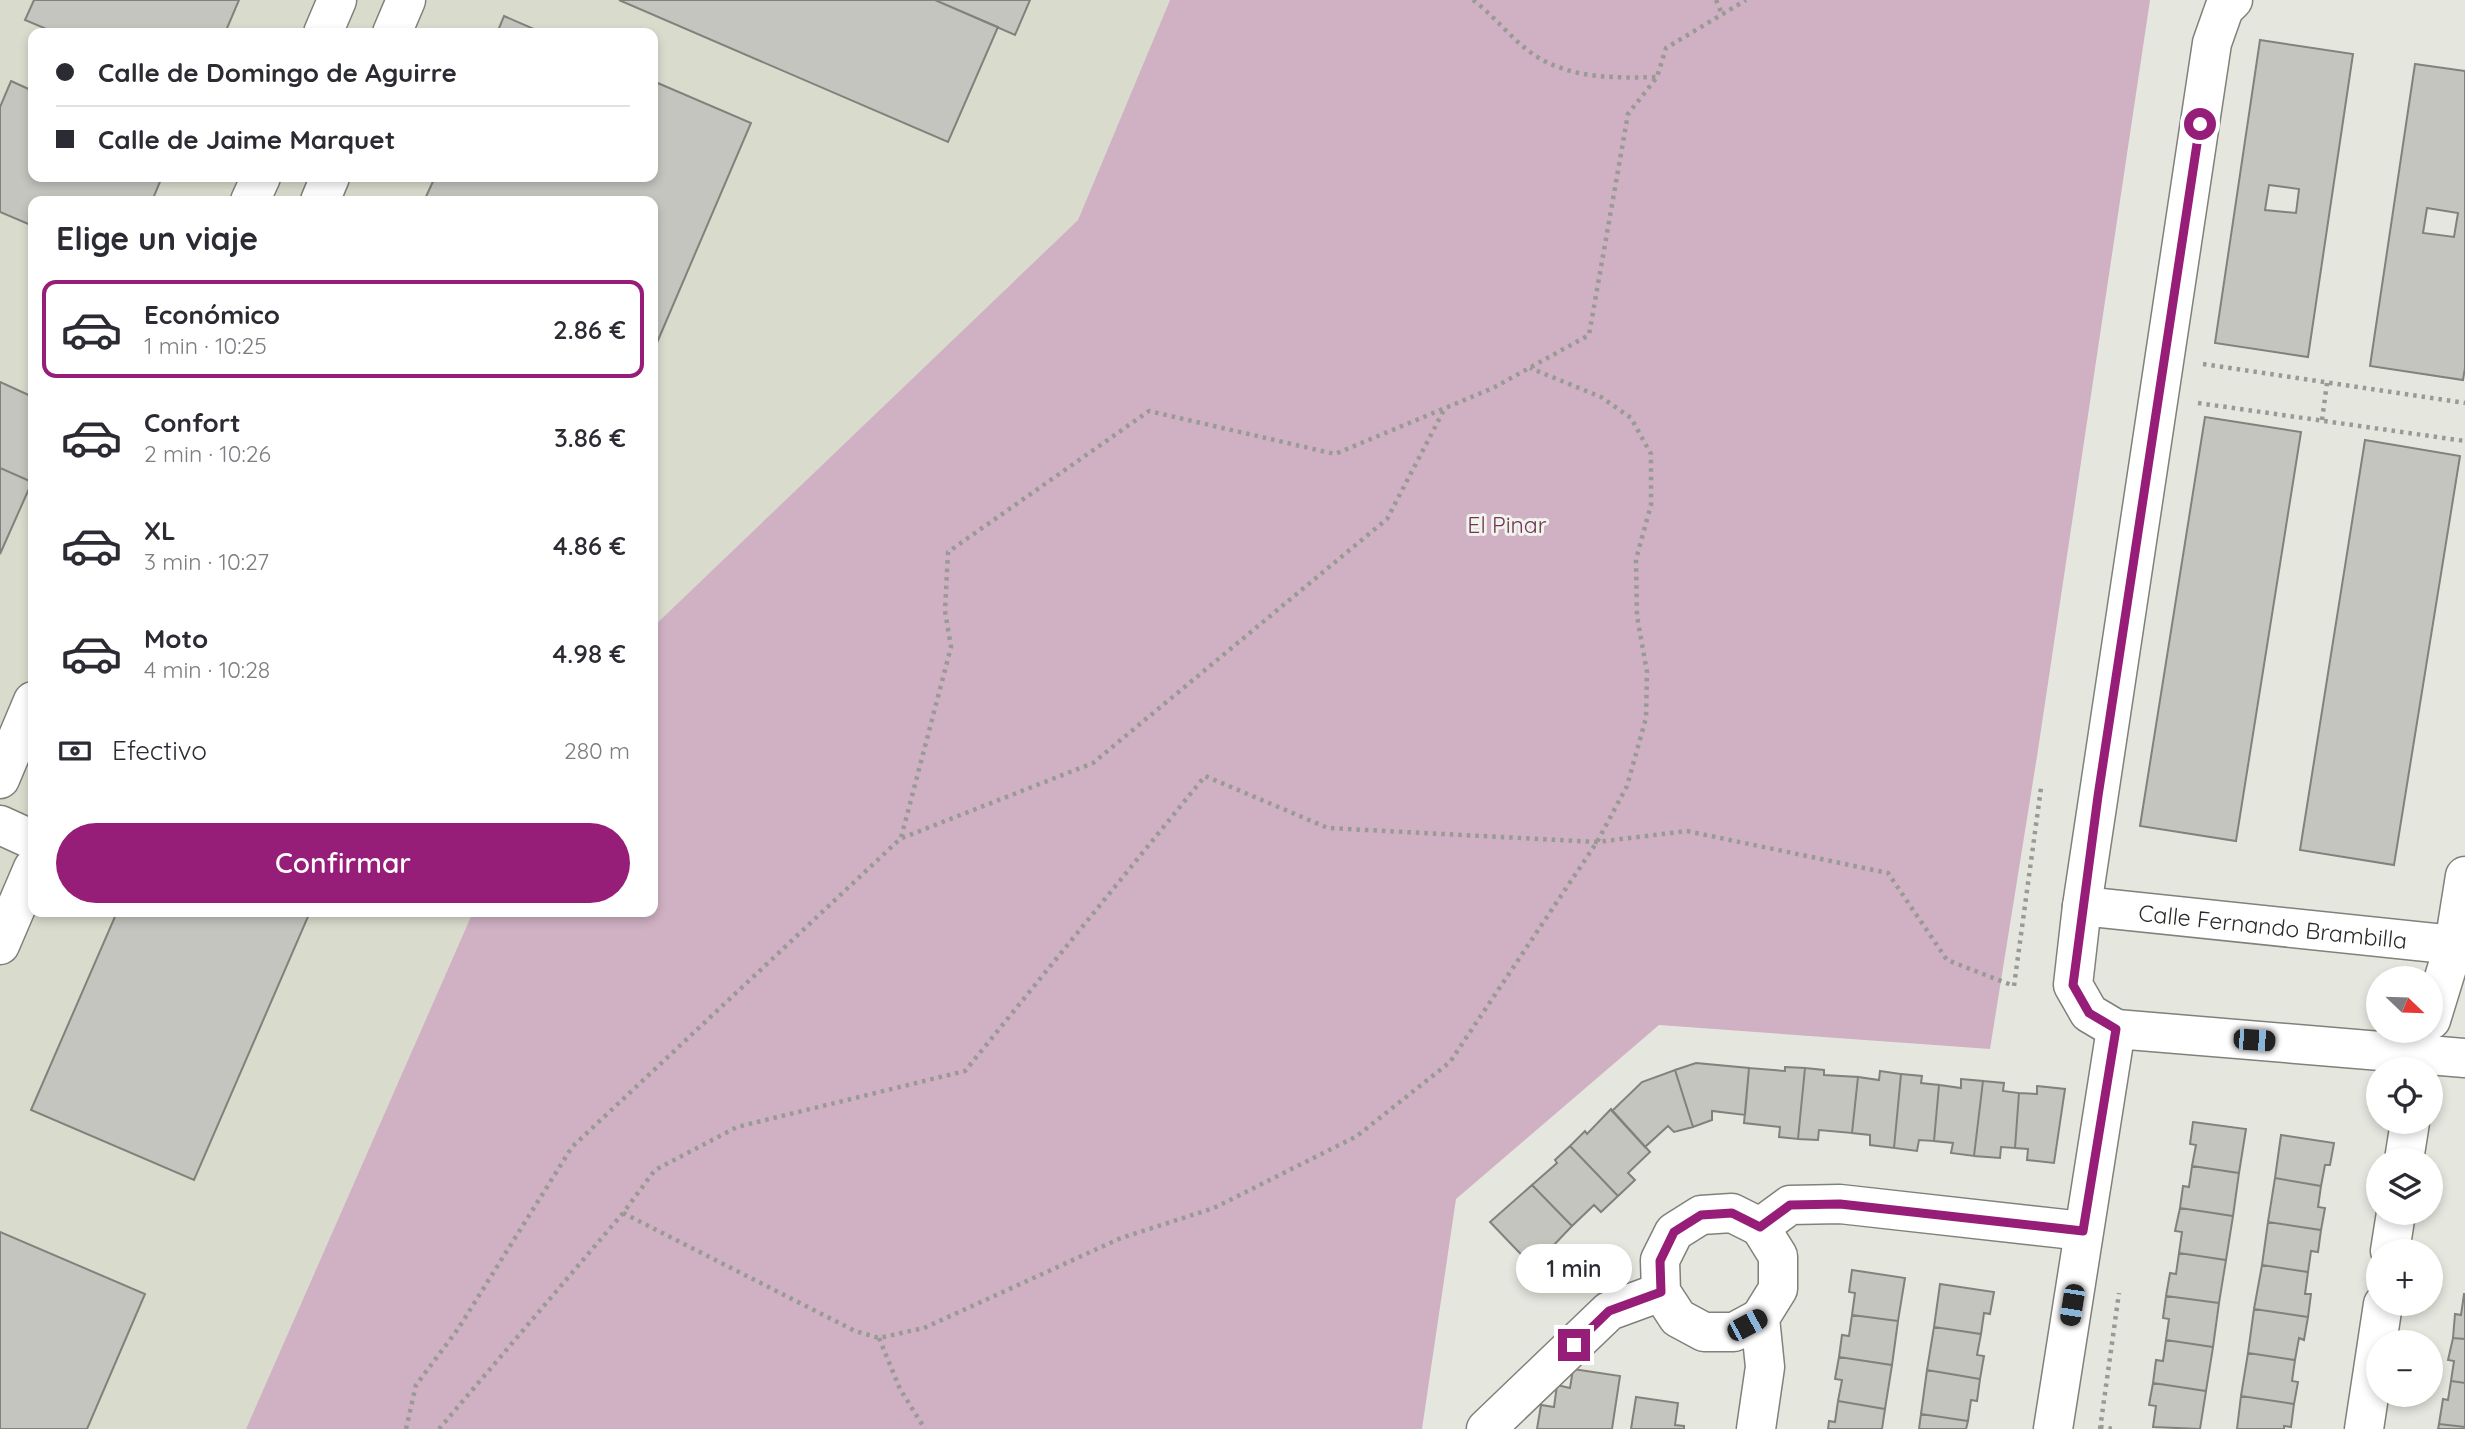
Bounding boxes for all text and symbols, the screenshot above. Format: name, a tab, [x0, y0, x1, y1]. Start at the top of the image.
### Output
text: Calle de Domingo de Aguirre	[98, 56, 457, 89]
route start	[2184, 108, 2216, 140]
text: Calle de Jaime Marquet	[98, 123, 395, 156]
text: Elige un viaje	[56, 218, 258, 258]
icon: car	[60, 298, 123, 361]
text: Económico	[144, 298, 280, 331]
text: 2.86 €	[553, 313, 626, 346]
text: 1 min · 10:25	[144, 331, 267, 360]
icon: car	[60, 406, 123, 469]
text: Confort	[144, 406, 241, 439]
text: 3.86 €	[554, 421, 626, 454]
text: 2 min · 10:26	[144, 439, 271, 468]
park label: El Pinar	[1467, 510, 1547, 539]
icon: car	[60, 514, 123, 577]
text: XL	[144, 514, 176, 547]
text: 4.86 €	[553, 529, 626, 562]
text: 3 min · 10:27	[144, 547, 269, 576]
icon: car	[60, 622, 123, 685]
text: Moto	[144, 622, 208, 655]
text: 4.98 €	[553, 637, 626, 670]
text: 4 min · 10:28	[144, 655, 270, 684]
icon: cash	[56, 732, 94, 770]
text: Efectivo	[112, 734, 207, 767]
text: 280 m	[564, 736, 630, 765]
button: Confirmar	[56, 823, 630, 903]
street label: Calle Fernando Brambilla	[2137, 898, 2409, 954]
north arrow	[2366, 966, 2443, 1043]
map controls	[2366, 966, 2443, 1407]
car	[2233, 1028, 2276, 1052]
button: locate	[2366, 1057, 2443, 1134]
button: layers	[2366, 1148, 2443, 1225]
button: +	[2366, 1239, 2443, 1316]
callout: 1 min	[1516, 1244, 1632, 1292]
text: 1 min	[1546, 1254, 1602, 1283]
car	[2059, 1283, 2086, 1327]
car	[1724, 1306, 1771, 1344]
route end	[1558, 1329, 1590, 1361]
button: −	[2366, 1330, 2443, 1407]

